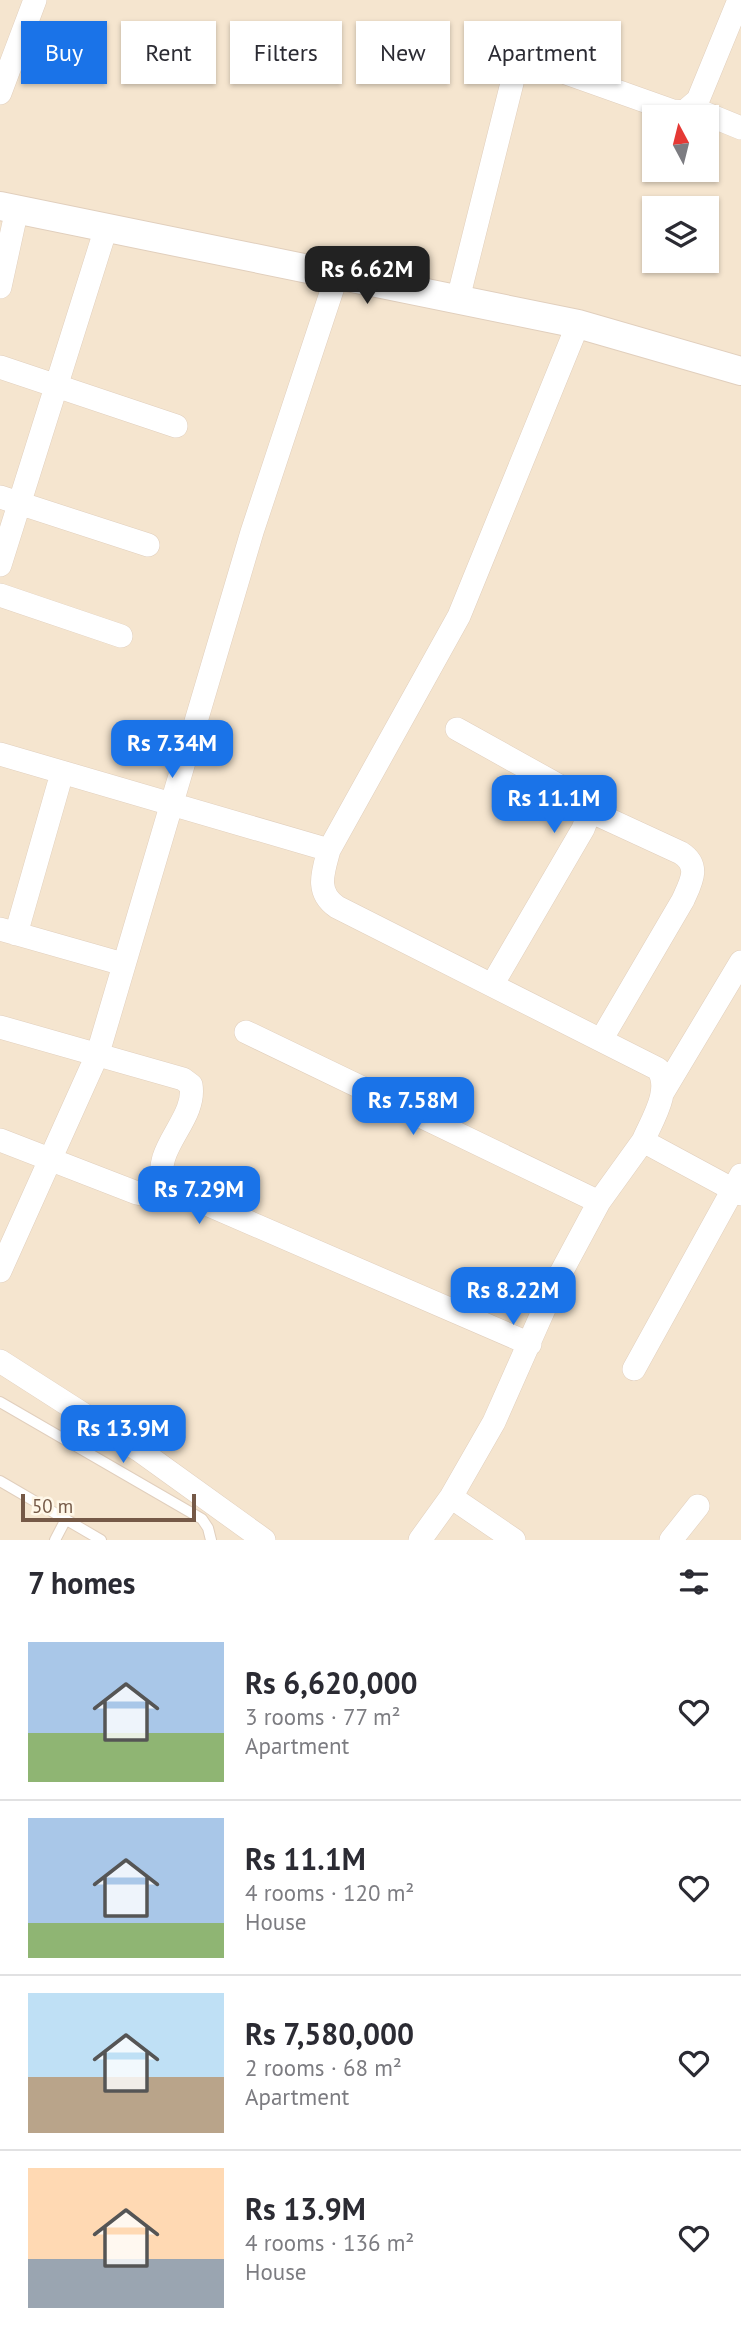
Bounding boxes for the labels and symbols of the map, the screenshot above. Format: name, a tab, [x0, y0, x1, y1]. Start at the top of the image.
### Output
north arrow	[642, 105, 719, 182]
pin: Rs 6.62M	[295, 246, 439, 306]
pin: Rs 7.34M	[100, 720, 244, 780]
pin: Rs 11.1M	[482, 776, 626, 835]
pin: Rs 7.58M	[341, 1078, 485, 1137]
pin: Rs 7.29M	[127, 1166, 271, 1226]
pin: Rs 8.22M	[441, 1268, 585, 1327]
pin: Rs 13.9M	[51, 1406, 195, 1465]
scale bar	[21, 1491, 196, 1523]

